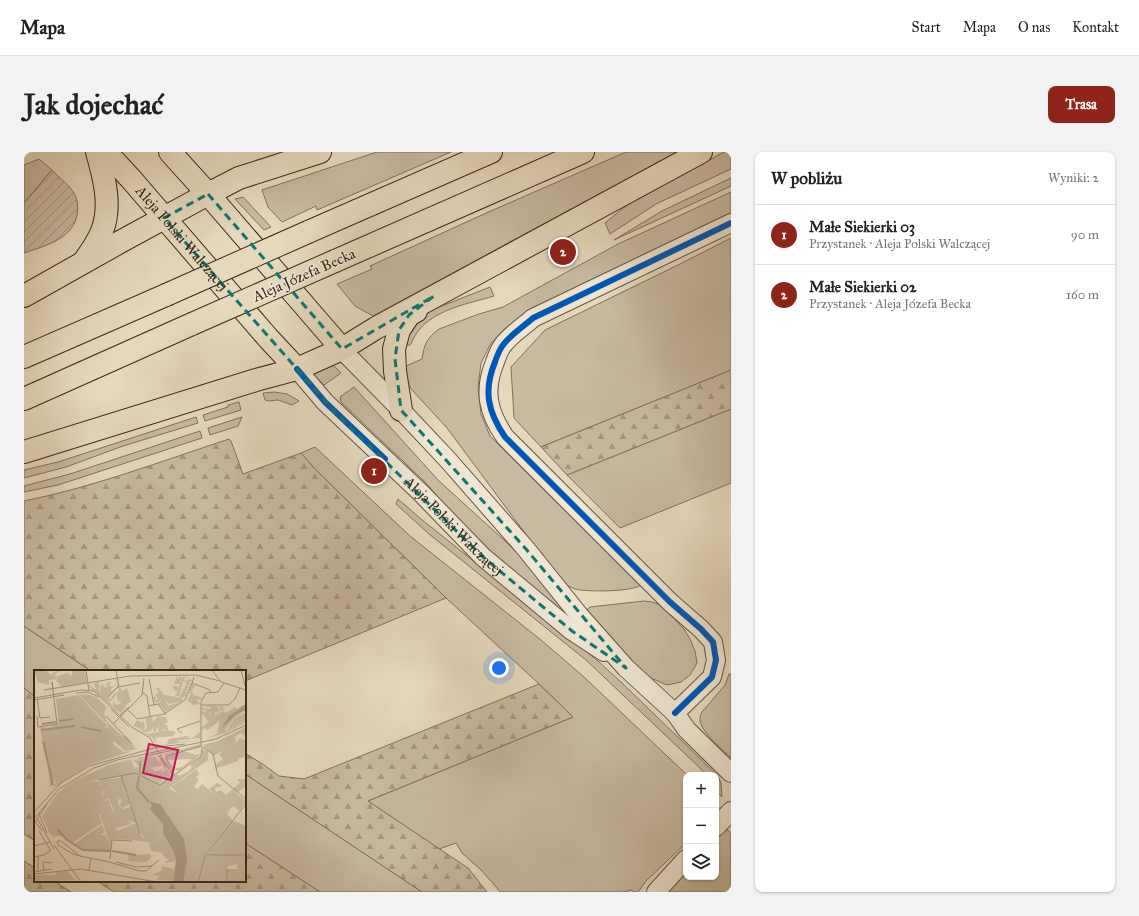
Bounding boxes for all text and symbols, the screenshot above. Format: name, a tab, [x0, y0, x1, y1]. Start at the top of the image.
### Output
text: Mapa	[20, 16, 65, 39]
text: Start	[912, 19, 941, 36]
text: Mapa	[963, 19, 996, 36]
text: O nas	[1018, 19, 1050, 36]
text: Kontakt	[1072, 19, 1119, 36]
button: Trasa	[1048, 86, 1115, 123]
text: Jak dojechać	[24, 87, 163, 122]
text: W pobliżu	[771, 168, 842, 189]
text: Wyniki: 2	[1048, 170, 1099, 186]
street label: Aleja Polski Walczącej	[131, 181, 232, 295]
text: Małe Siekierki 03	[809, 218, 915, 236]
text: 1	[781, 227, 787, 243]
text: 90 m	[1071, 227, 1099, 243]
text: Przystanek · Aleja Polski Walczącej	[809, 236, 990, 252]
pin: 2	[550, 237, 576, 267]
street label: Aleja Józefa Becka	[249, 244, 359, 307]
text: Małe Siekierki 02	[809, 278, 916, 296]
text: 2	[781, 287, 787, 303]
text: 160 m	[1066, 287, 1099, 303]
text: Przystanek · Aleja Józefa Becka	[809, 296, 971, 312]
pin: 1	[361, 456, 387, 486]
street label: Aleja Polski Walczącej	[400, 472, 507, 579]
your location	[489, 658, 509, 678]
inset map	[34, 670, 246, 882]
map controls	[683, 772, 719, 880]
button: +	[683, 772, 719, 808]
button: −	[683, 808, 719, 844]
button: layers	[683, 844, 719, 880]

